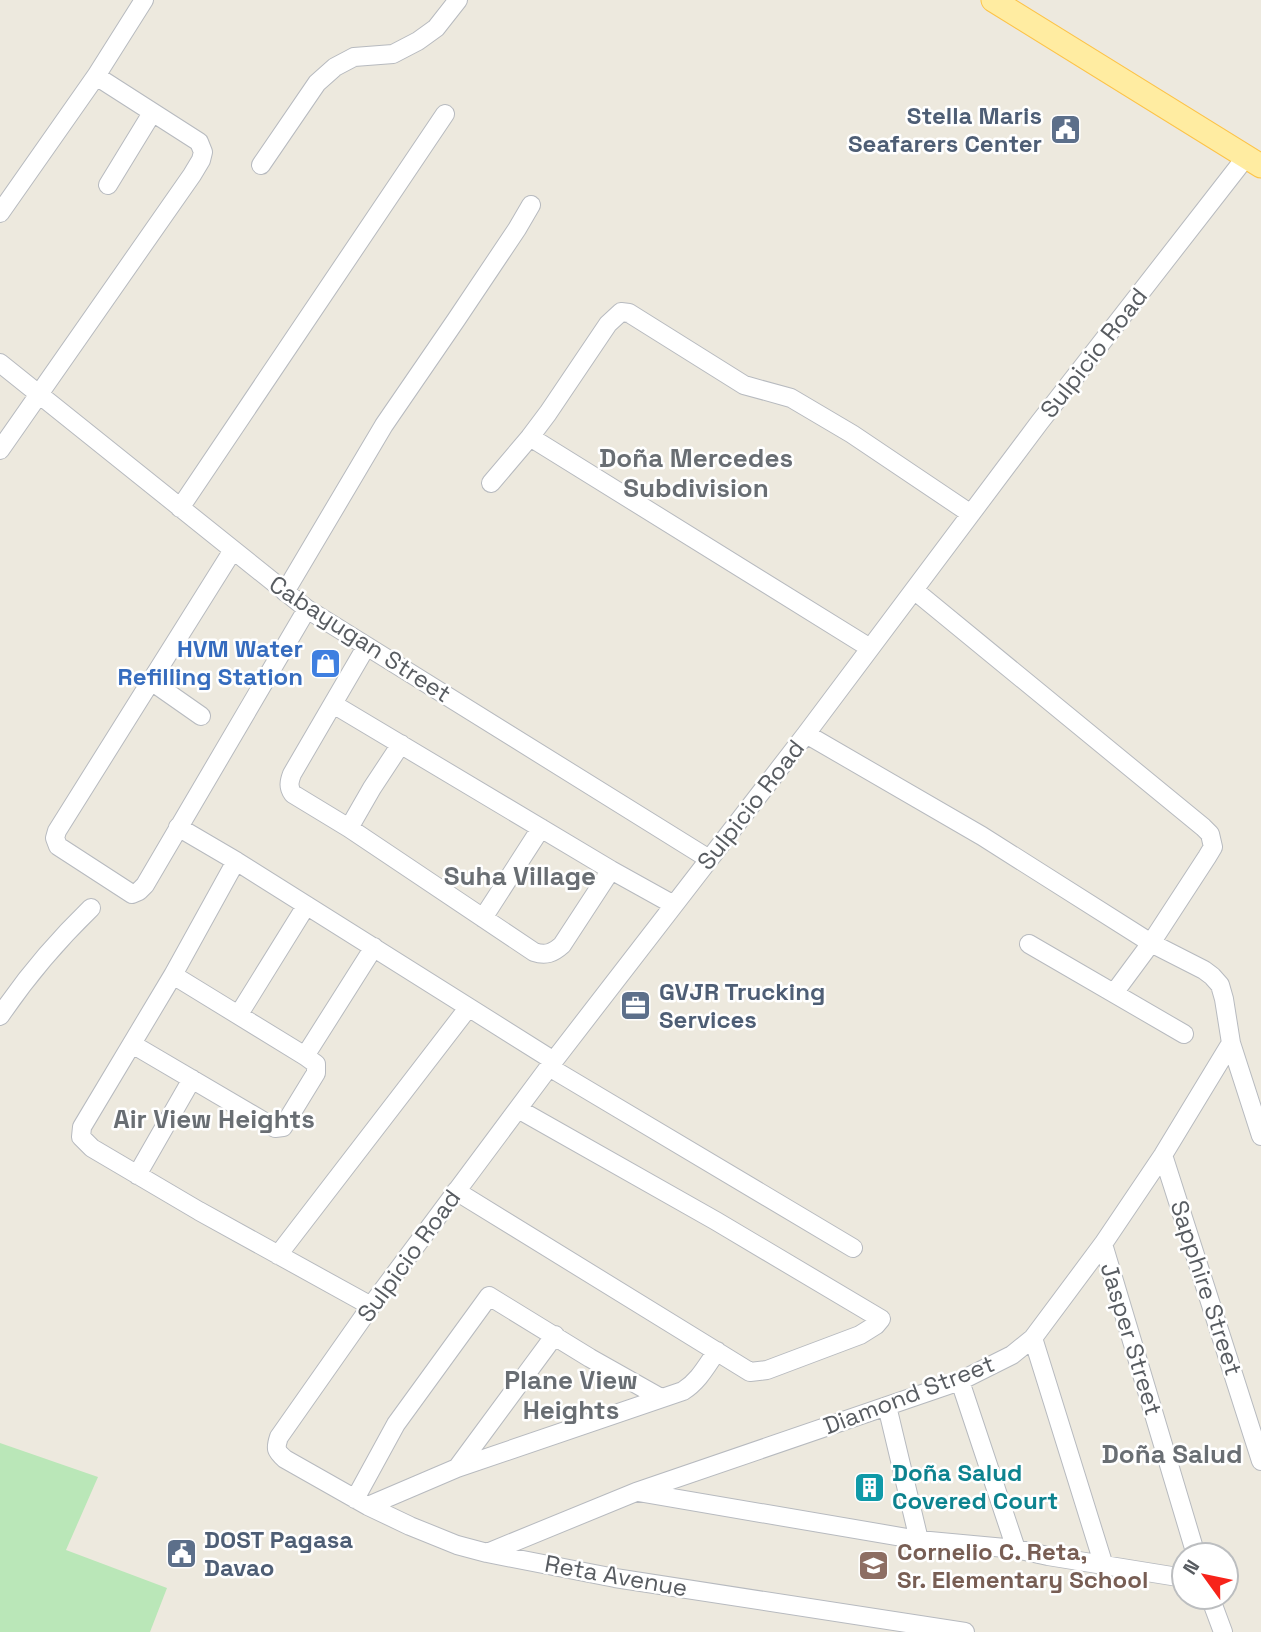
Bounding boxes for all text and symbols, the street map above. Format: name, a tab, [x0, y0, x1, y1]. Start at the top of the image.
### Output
place label: Stella Maris Seafarers Center	[848, 100, 1042, 159]
public building icon: Stella Maris Seafarers Center	[1048, 113, 1082, 147]
street label: Sulpicio Road	[1033, 281, 1154, 424]
district label: Doña Mercedes Subdivision	[599, 441, 793, 505]
street label: Cabayugan Street	[263, 568, 457, 709]
place label: HVM Water Refilling Station	[118, 633, 303, 692]
shop icon: HVM Water Refilling Station	[309, 646, 343, 680]
street label: Sulpicio Road	[690, 733, 811, 876]
district label: Suha Village	[444, 859, 596, 893]
place label: GVJR Trucking Services	[659, 976, 825, 1035]
office icon: GVJR Trucking Services	[619, 989, 653, 1023]
district label: Air View Heights	[113, 1102, 315, 1136]
street label: Sulpicio Road	[350, 1183, 467, 1328]
street label: Sapphire Street	[1164, 1196, 1249, 1379]
street label: Jasper Street	[1094, 1259, 1169, 1419]
street label: Diamond Street	[819, 1348, 999, 1441]
district label: Plane View Heights	[504, 1363, 638, 1427]
district label: Doña Salud	[1101, 1437, 1243, 1471]
place label: Doña Salud Covered Court	[892, 1457, 1058, 1516]
building icon: Doña Salud Covered Court	[852, 1470, 886, 1504]
place label: DOST Pagasa Davao	[204, 1524, 353, 1583]
place label: Cornelio C. Reta, Sr. Elementary School	[897, 1536, 1148, 1595]
public building icon: DOST Pagasa Davao	[164, 1537, 198, 1571]
north arrow	[1170, 1541, 1240, 1611]
street label: Reta Avenue	[542, 1548, 690, 1603]
school or university icon: Cornelio C. Reta, Sr. Elementary School	[857, 1549, 891, 1583]
text: N	[1177, 1555, 1205, 1579]

